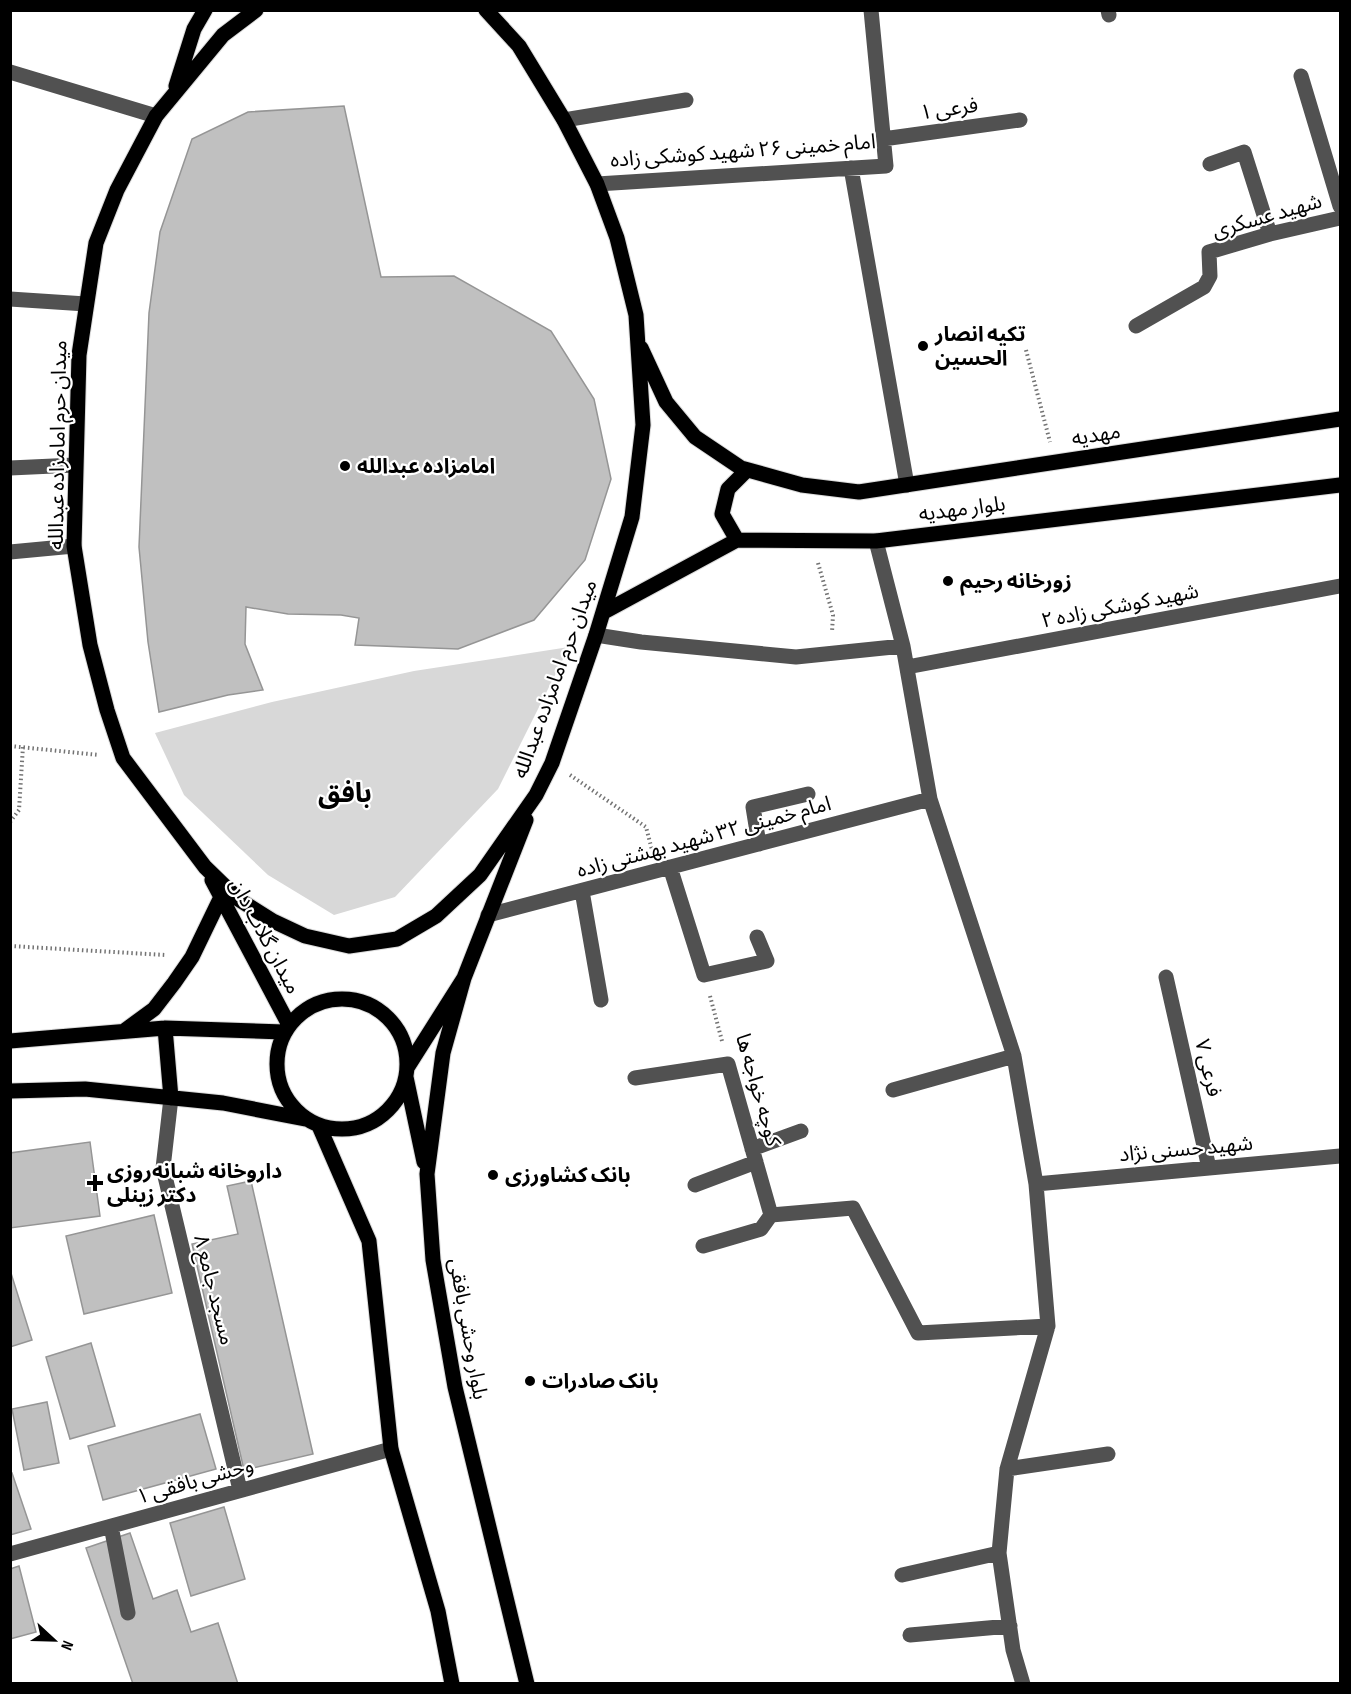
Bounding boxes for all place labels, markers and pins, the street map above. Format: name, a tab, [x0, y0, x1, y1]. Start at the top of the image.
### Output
place label: تکیه انصار الحسین	[934, 322, 1026, 371]
marker: تکیه انصار الحسین	[916, 339, 930, 353]
place label: امامزاده عبدالله	[357, 454, 495, 479]
marker: امامزاده عبدالله	[338, 459, 352, 473]
place label: زورخانه رحیم	[960, 569, 1072, 596]
marker: زورخانه رحیم	[941, 574, 955, 588]
place label: داروخانه شبانه‌روزی دکتر زینلی	[107, 1159, 282, 1208]
place label: بانک کشاورزی	[505, 1163, 631, 1188]
marker: بانک کشاورزی	[486, 1168, 500, 1182]
marker: داروخانه شبانه‌روزی دکتر زینلی	[88, 1176, 102, 1190]
place label: بانک صادرات	[542, 1369, 659, 1394]
marker: بانک صادرات	[523, 1374, 537, 1388]

